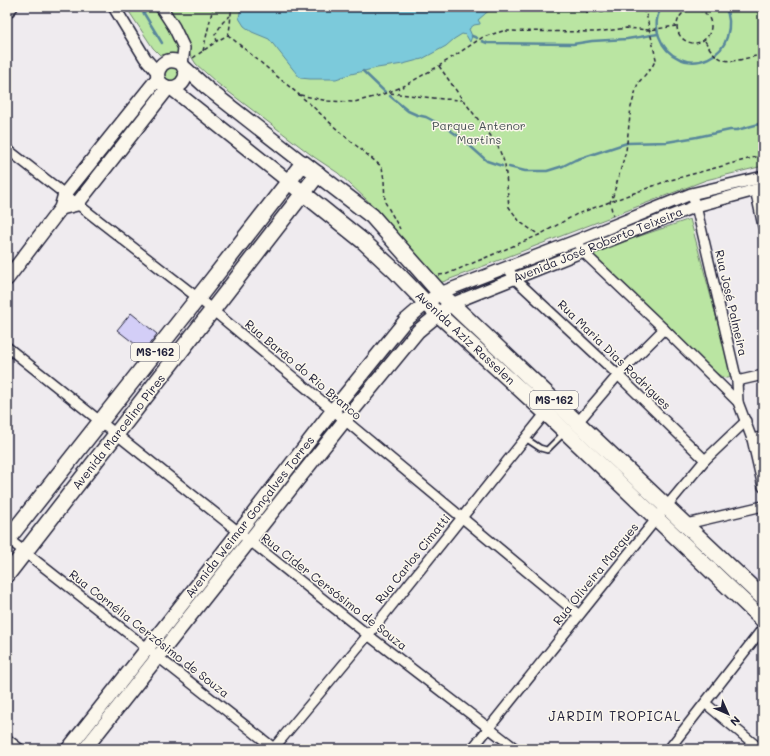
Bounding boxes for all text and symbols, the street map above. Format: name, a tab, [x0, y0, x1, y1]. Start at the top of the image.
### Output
park label: Parque Antenor Martins	[432, 117, 526, 147]
street label: Avenida José Roberto Teixeira	[510, 203, 685, 285]
street label: Rua José Palmeira	[712, 248, 752, 357]
street label: Avenida Aziz Rasselen	[412, 287, 519, 388]
street label: Rua Maria Dias Rodrigues	[555, 296, 675, 413]
street label: Rua Barão do Rio Branco	[242, 316, 365, 423]
road number: MS-162	[131, 343, 179, 361]
street label: Avenida Marcelino Pires	[68, 370, 168, 492]
road number: MS-162	[530, 391, 578, 409]
street label: Avenida Weimar Gonçalves Torres	[181, 432, 318, 601]
street label: Rua Carlos Cimatti	[371, 510, 453, 607]
street label: Rua Oliveira Marques	[549, 519, 642, 628]
street label: Rua Cider Cersósimo de Souza	[258, 529, 411, 653]
street label: Rua Cornélia Cerzósimo de Souza	[66, 566, 233, 701]
north arrow	[708, 694, 748, 734]
district label: JARDIM TROPICAL	[548, 707, 682, 724]
text: N	[727, 713, 744, 730]

